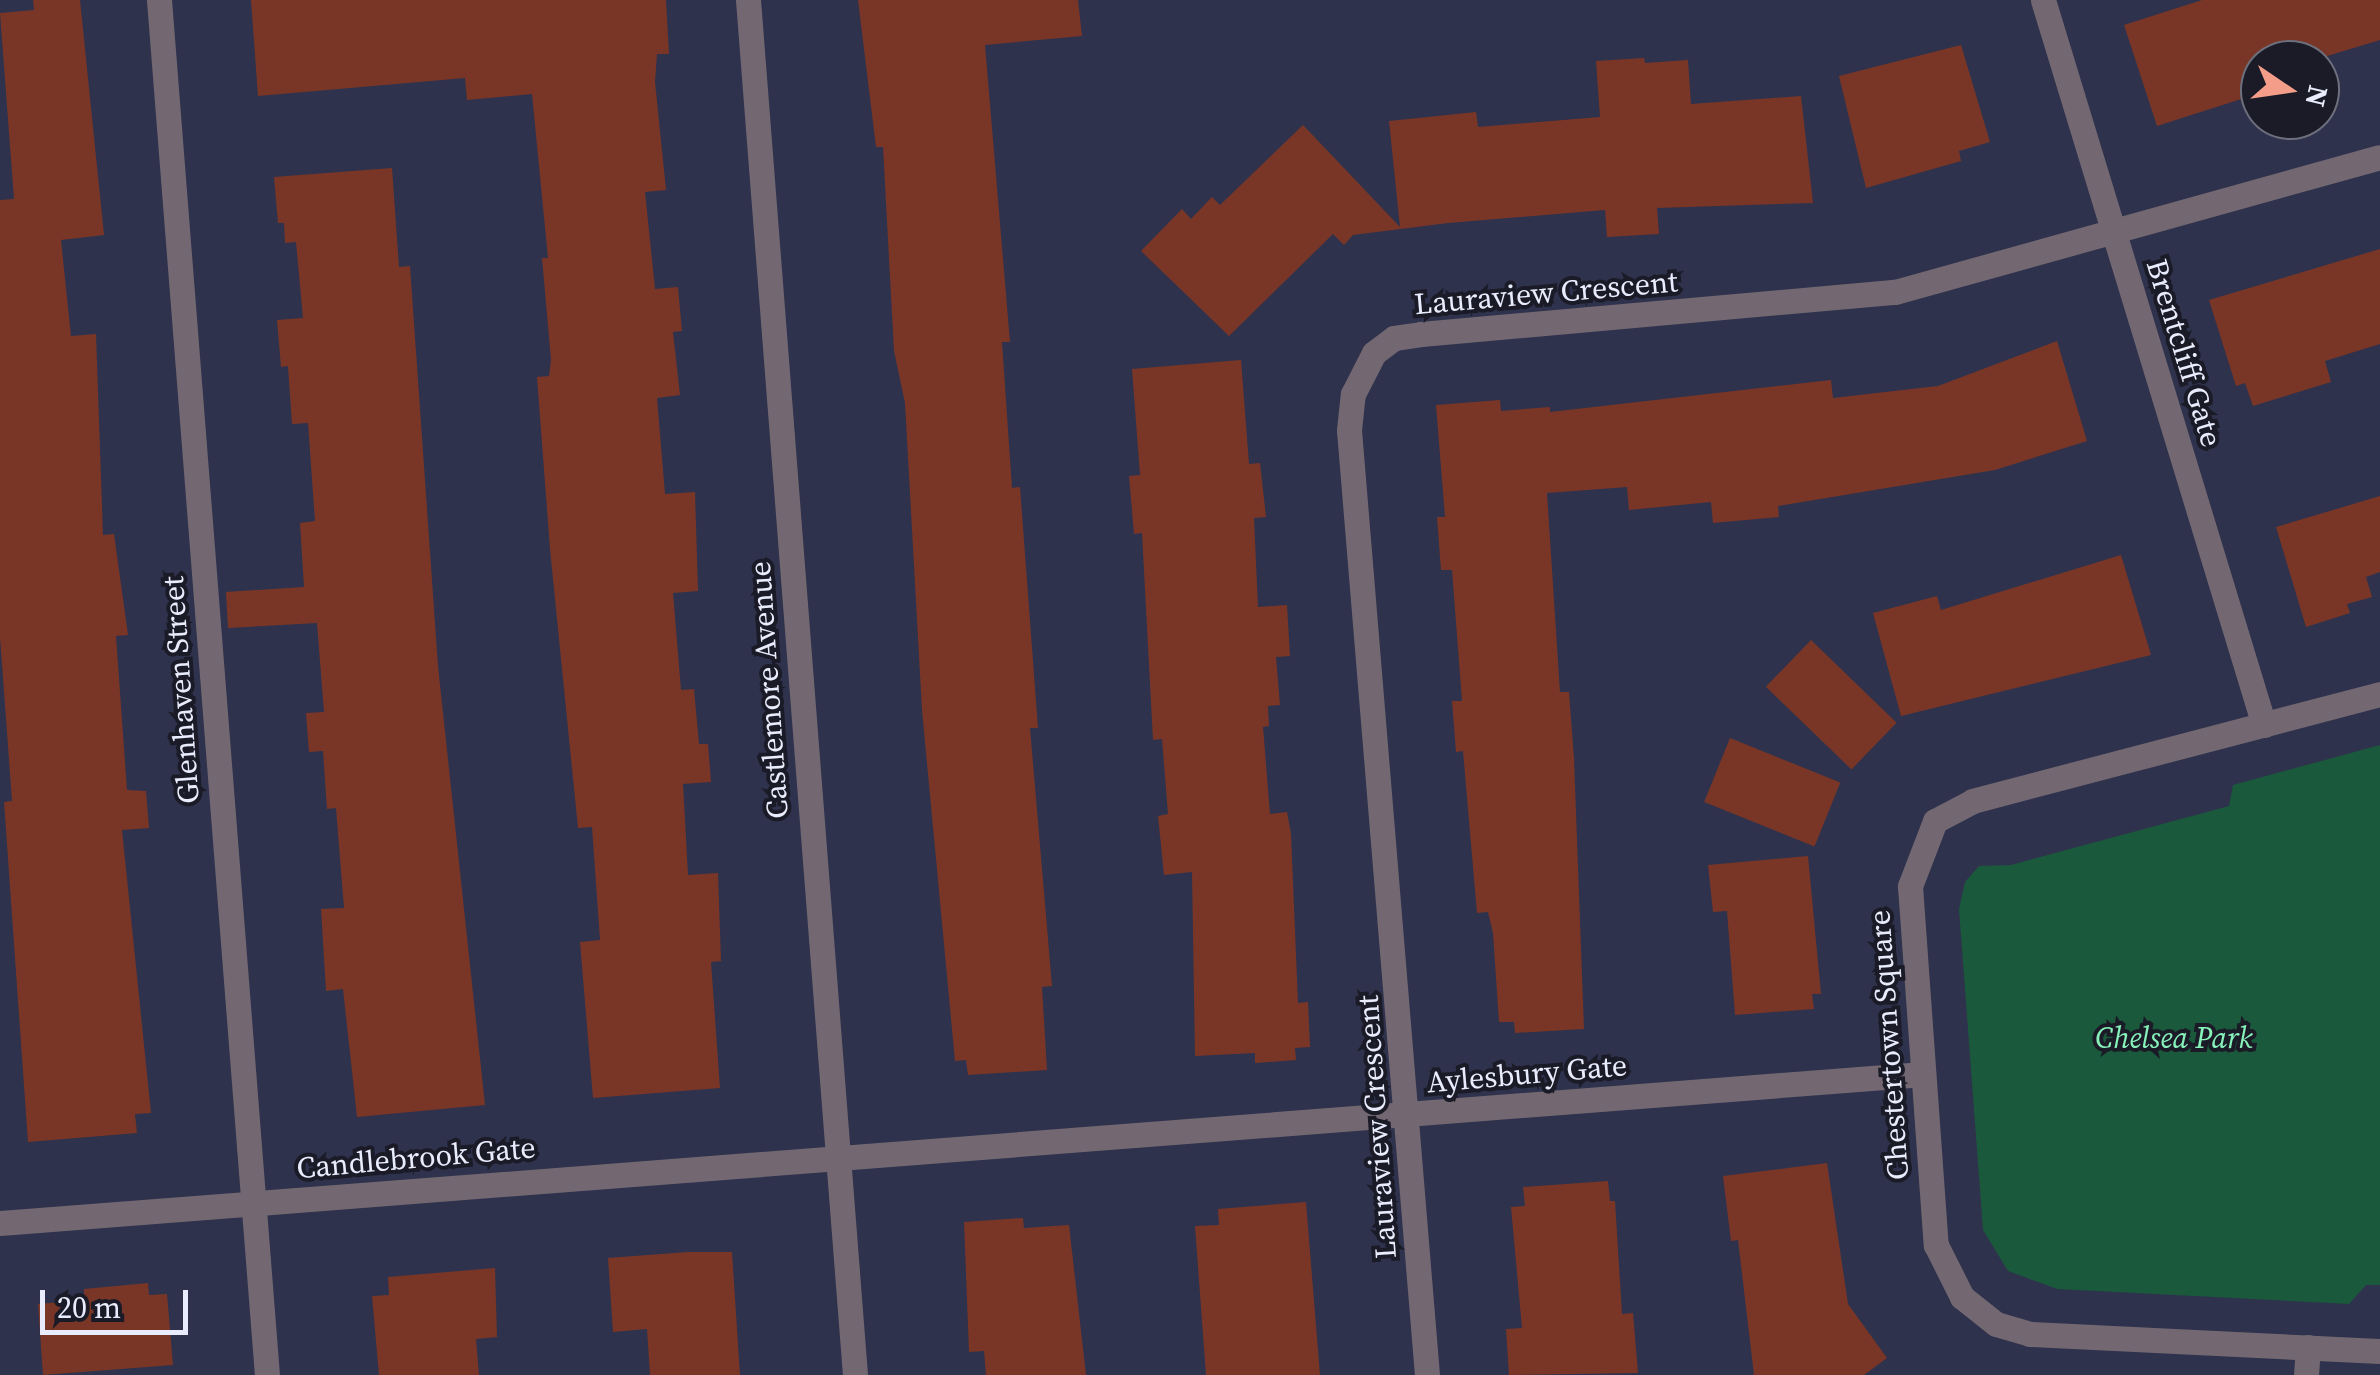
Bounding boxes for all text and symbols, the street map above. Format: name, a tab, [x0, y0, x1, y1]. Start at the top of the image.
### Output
north arrow	[2240, 40, 2340, 140]
text: N	[2296, 82, 2338, 110]
street label: Brentcliff Gate	[2138, 255, 2230, 451]
street label: Lauraview Crescent	[1413, 264, 1679, 322]
street label: Castlemore Avenue	[742, 560, 796, 820]
street label: Glenhaven Street	[155, 575, 207, 805]
street label: Chestertown Square	[1862, 909, 1916, 1181]
street label: Lauraview Crescent	[1350, 994, 1404, 1260]
park label: Chelsea Park	[2095, 1020, 2253, 1056]
street label: Aylesbury Gate	[1425, 1047, 1629, 1101]
street label: Candlebrook Gate	[295, 1130, 537, 1186]
scale bar	[45, 1270, 192, 1332]
text: 20 m	[57, 1287, 121, 1328]

